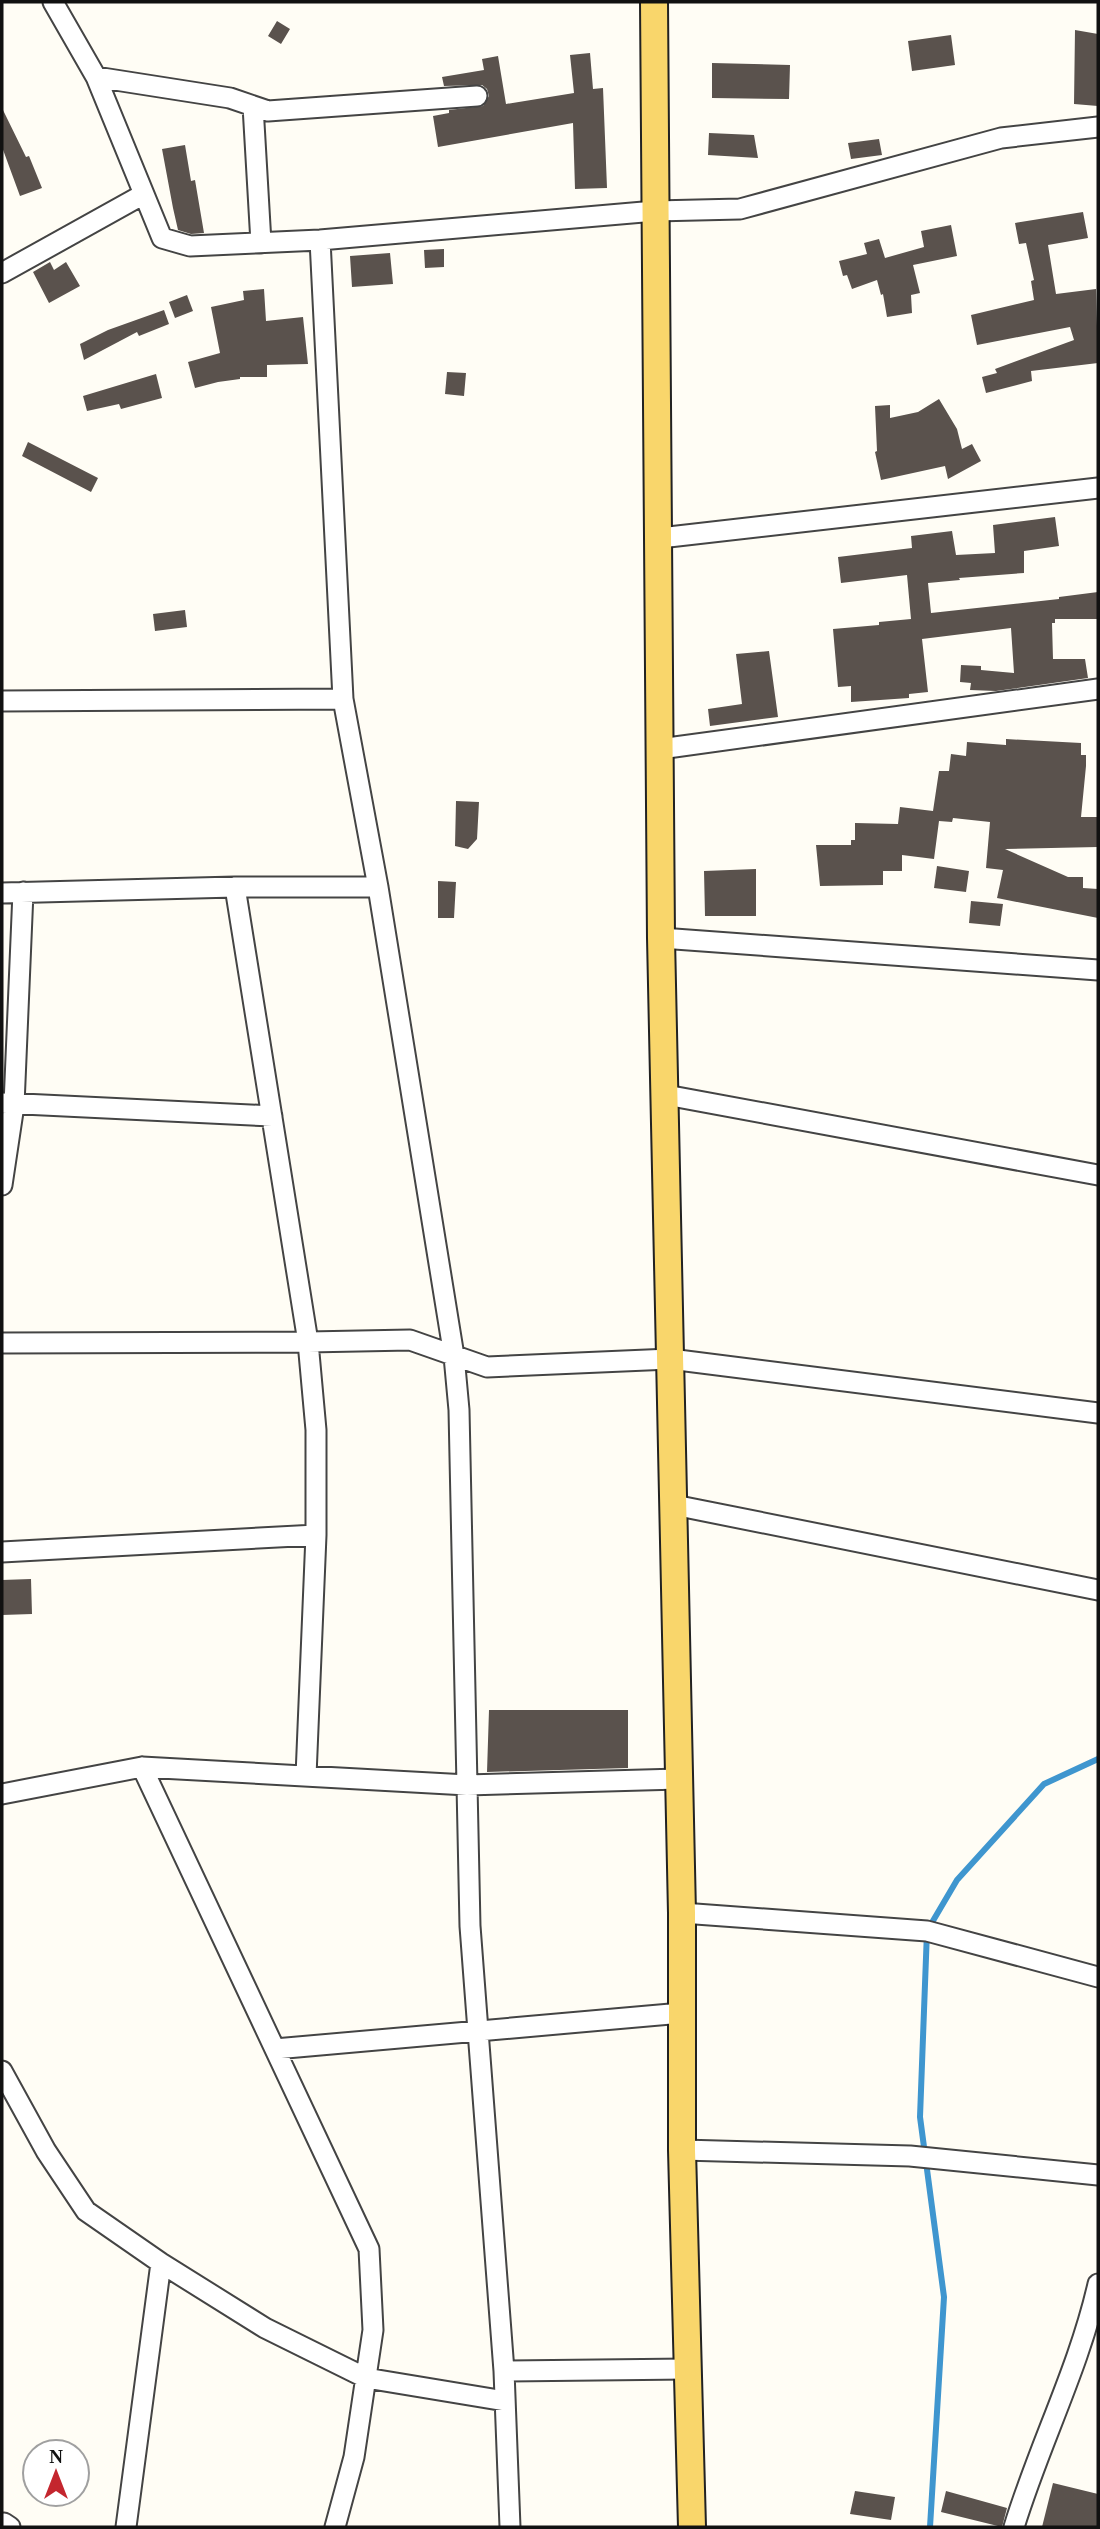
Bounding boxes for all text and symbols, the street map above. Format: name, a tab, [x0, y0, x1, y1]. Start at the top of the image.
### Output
north arrow	[21, 2438, 91, 2508]
text: N	[49, 2446, 63, 2467]

